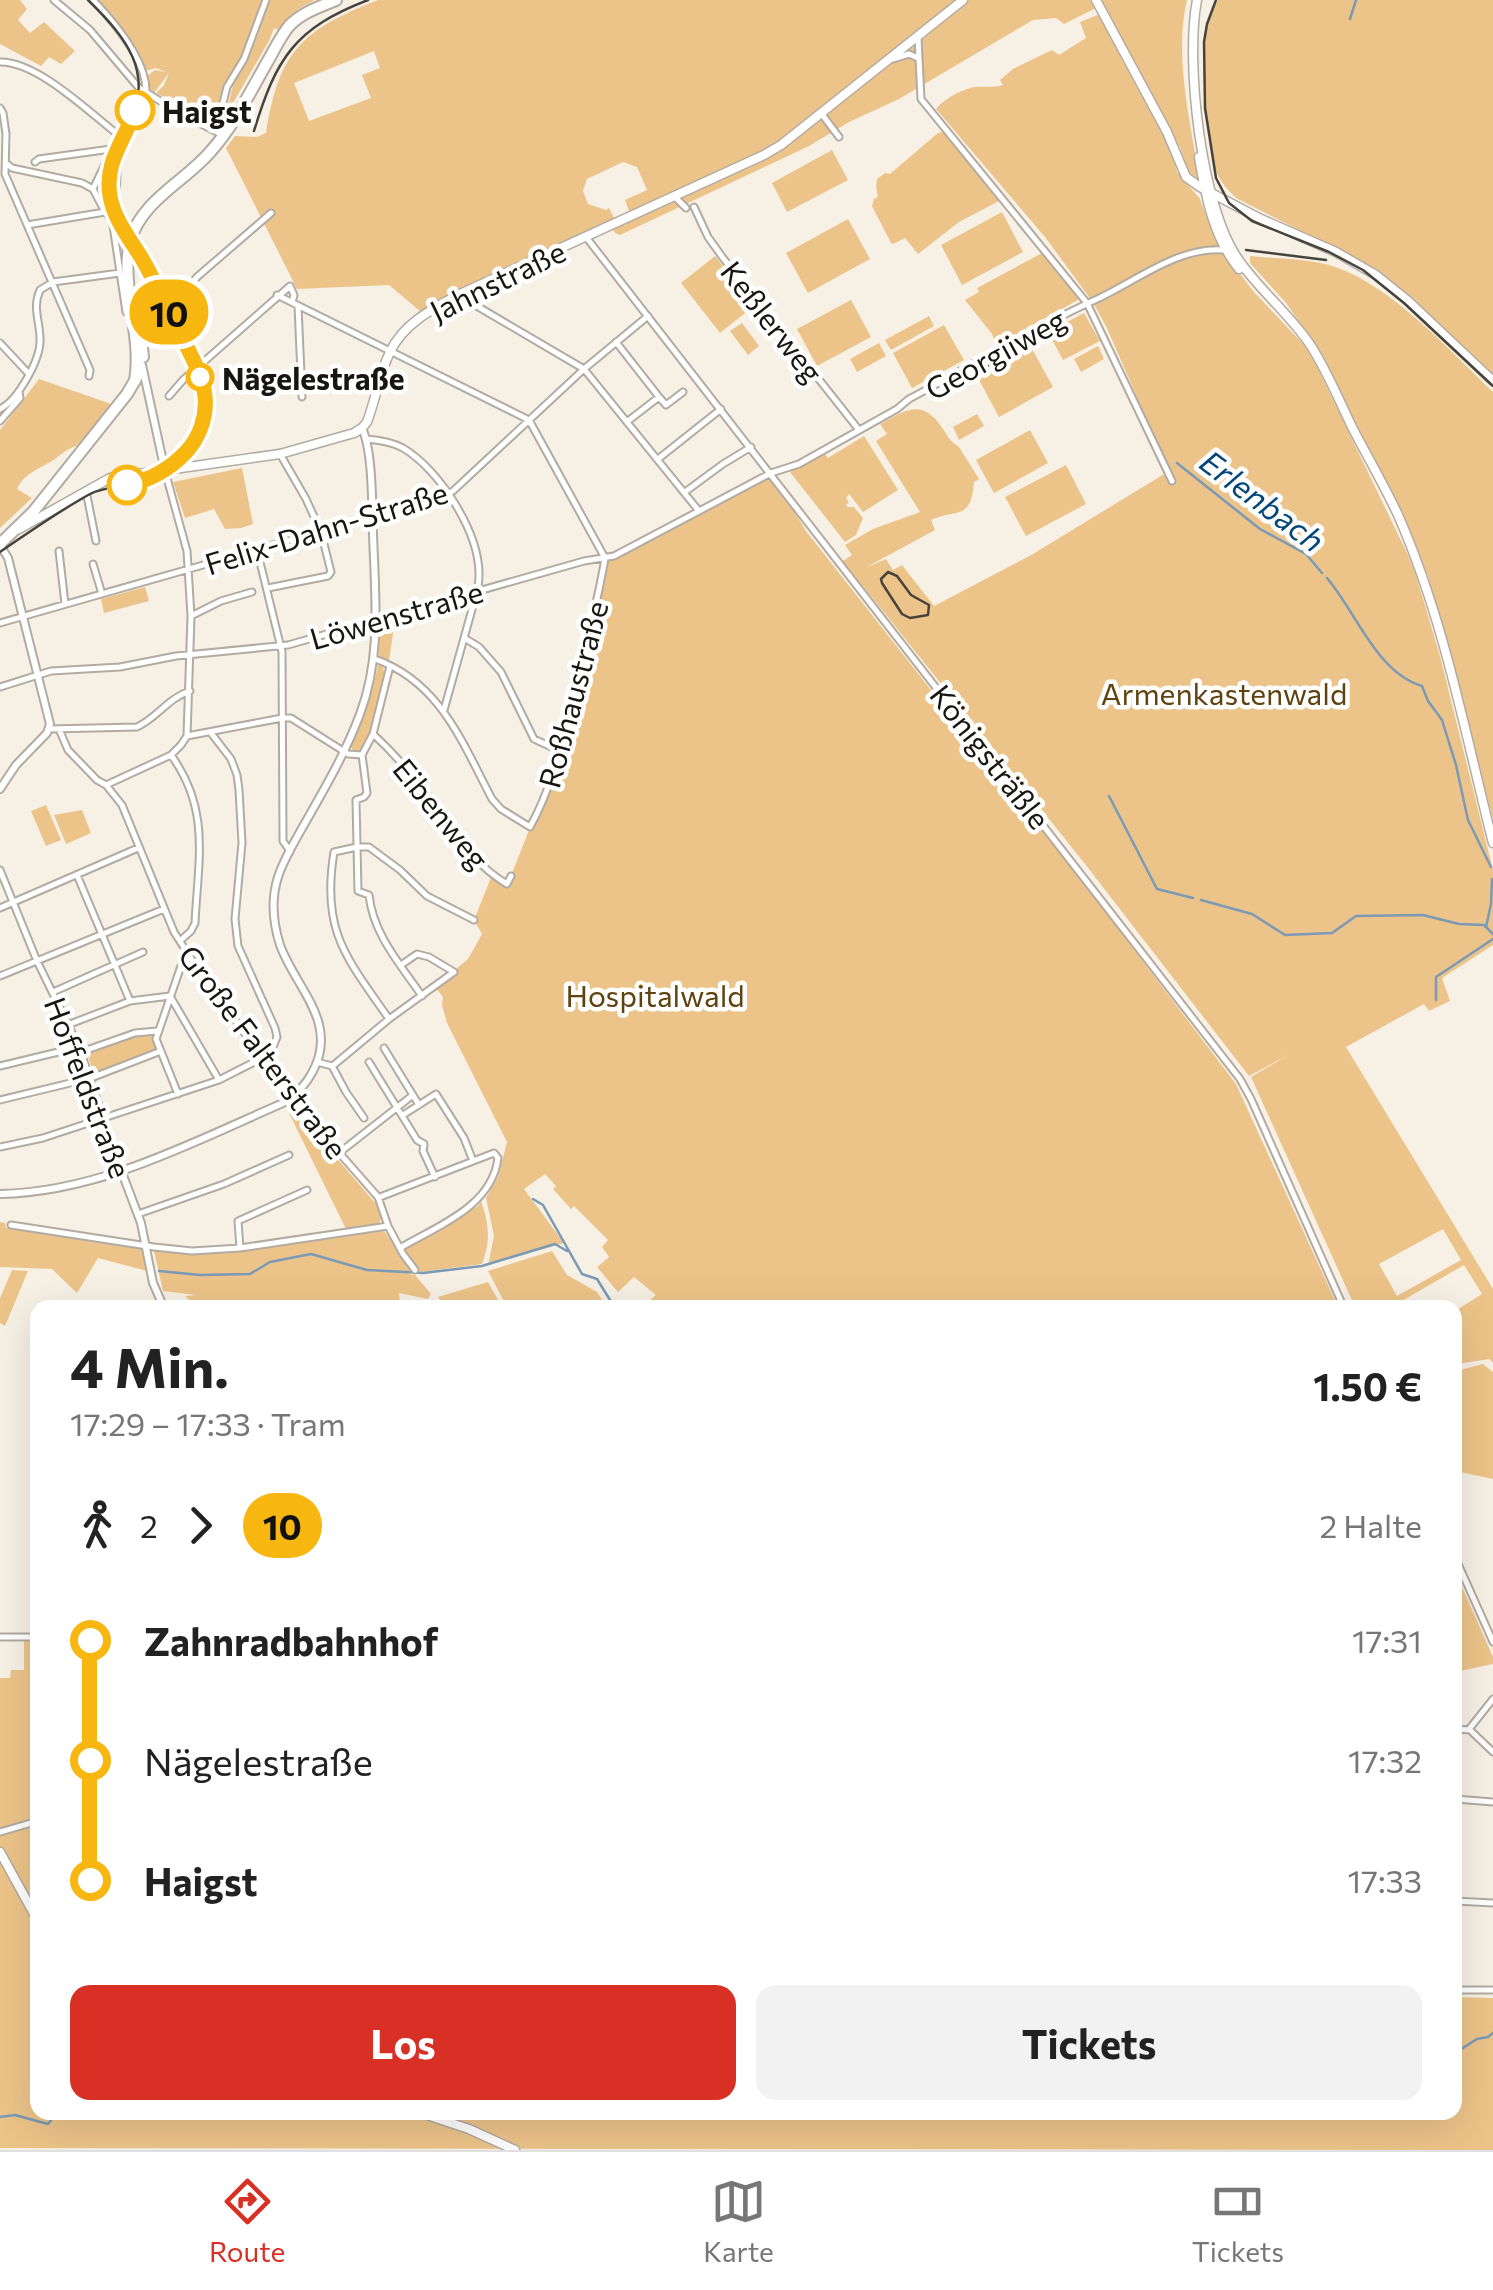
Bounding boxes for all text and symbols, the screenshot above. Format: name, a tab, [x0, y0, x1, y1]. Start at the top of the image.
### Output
marker: Haigst	[116, 91, 154, 129]
place label: Haigst	[162, 92, 252, 129]
street label: Jahnstraße	[423, 231, 571, 329]
street label: Keßlerweg	[714, 253, 832, 389]
line badge: 10	[124, 280, 214, 344]
text: 10	[149, 291, 189, 334]
street label: Georgiiweg	[918, 299, 1072, 407]
place label: Nägelestraße	[222, 359, 405, 396]
marker: Nägelestraße	[187, 364, 213, 390]
water label: Erlenbach	[1193, 440, 1333, 560]
unlabelled marker	[108, 466, 146, 504]
street label: Felix-Dahn-Straße	[200, 473, 452, 581]
street label: Löwenstraße	[305, 572, 487, 656]
street label: Roßhaustraße	[529, 597, 615, 791]
park label: Armenkastenwald	[1101, 674, 1347, 711]
street label: Königsträßle	[923, 676, 1059, 836]
street label: Eibenweg	[386, 750, 498, 876]
street label: Große Falterstraße	[172, 937, 356, 1165]
park label: Hospitalwald	[565, 976, 745, 1013]
street label: Hoffeldstraße	[38, 991, 140, 1183]
text: 4 Min.	[70, 1332, 229, 1399]
text: 1.50 €	[1313, 1362, 1422, 1409]
text: 17:29 – 17:33 · Tram	[70, 1403, 346, 1443]
icon: walk	[70, 1498, 125, 1553]
icon: forward	[173, 1498, 228, 1553]
text: 10	[263, 1504, 302, 1547]
text: 2	[140, 1505, 158, 1545]
text: 2 Halte	[1320, 1505, 1422, 1545]
text: Zahnradbahnhof	[144, 1617, 438, 1664]
text: 17:31	[1352, 1620, 1422, 1660]
text: Nägelestraße	[144, 1737, 373, 1784]
text: 17:32	[1348, 1740, 1422, 1780]
text: Haigst	[144, 1857, 258, 1904]
text: 17:33	[1347, 1860, 1422, 1900]
button: Los	[70, 1985, 736, 2100]
button: Tickets	[756, 1985, 1422, 2100]
tab: Route	[209, 2174, 285, 2268]
tab: Karte	[703, 2174, 774, 2268]
tab: Tickets	[1192, 2174, 1284, 2268]

